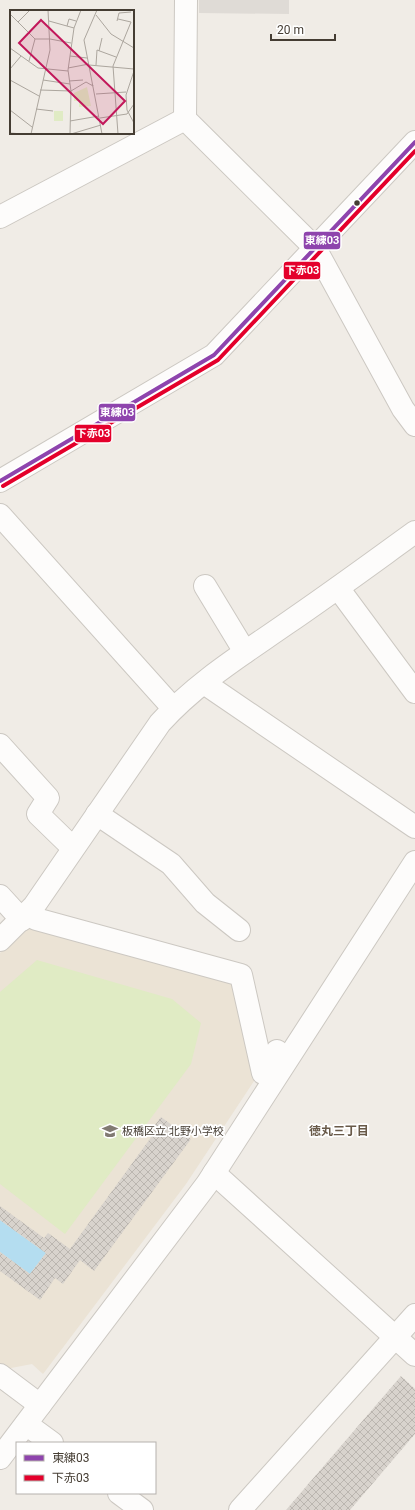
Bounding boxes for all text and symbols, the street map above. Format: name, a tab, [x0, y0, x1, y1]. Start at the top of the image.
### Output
inset map	[10, 10, 134, 134]
scale bar	[271, 16, 335, 42]
text: 20 m	[277, 23, 304, 37]
unlabelled marker	[352, 198, 362, 208]
line badge: 東練03	[303, 231, 341, 250]
text: 東練03	[305, 234, 339, 247]
line badge: 下赤03	[283, 261, 321, 280]
text: 下赤03	[285, 264, 319, 277]
line badge: 東練03	[98, 403, 136, 422]
text: 東練03	[100, 406, 134, 419]
line badge: 下赤03	[74, 424, 112, 443]
text: 下赤03	[76, 427, 110, 440]
school or university icon: 板橋区立 北野小学校	[101, 1122, 119, 1140]
district label: 徳丸三丁目	[309, 1124, 369, 1138]
place label: 板橋区立 北野小学校	[122, 1125, 224, 1138]
legend	[16, 1442, 156, 1494]
text: 東練03	[52, 1451, 90, 1465]
text: 下赤03	[52, 1471, 90, 1485]

